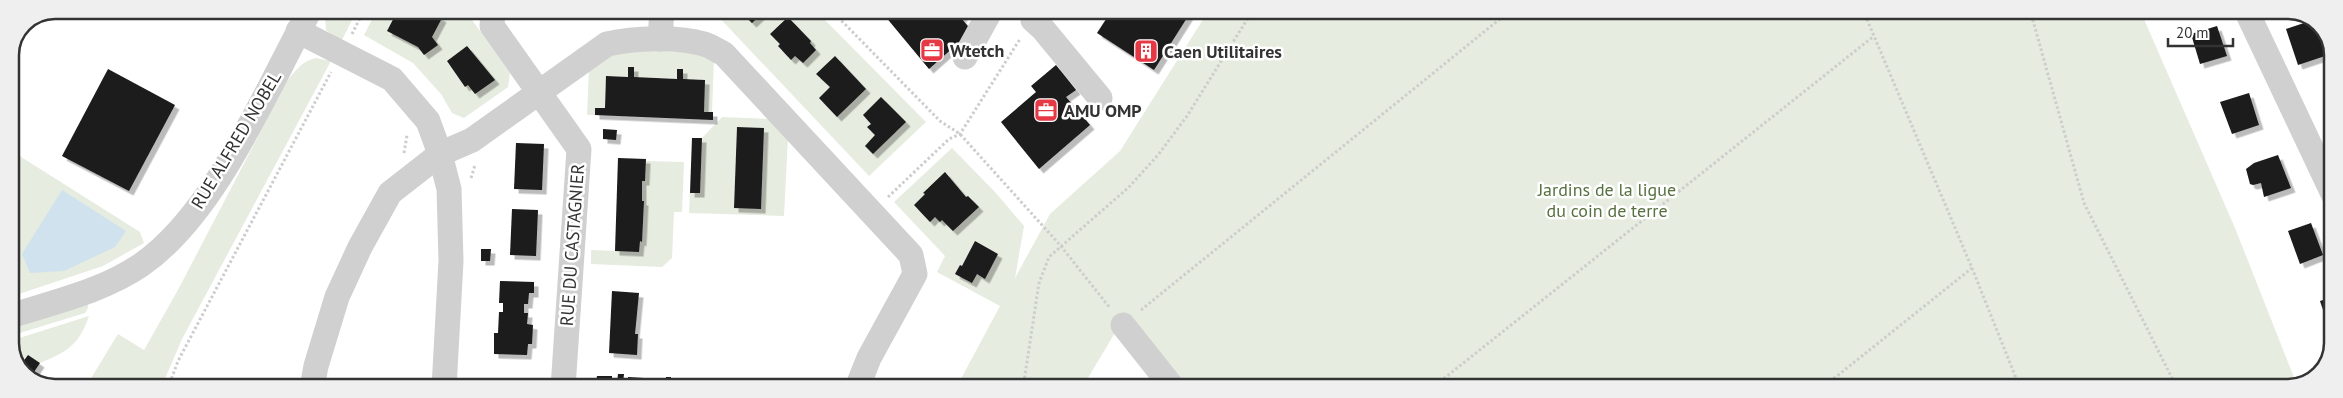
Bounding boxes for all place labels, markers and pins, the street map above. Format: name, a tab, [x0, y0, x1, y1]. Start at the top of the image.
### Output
office icon: Wtetch	[919, 37, 945, 63]
building icon: Caen Utilitaires	[1133, 38, 1159, 64]
place label: Wtetch	[950, 39, 1004, 62]
place label: Caen Utilitaires	[1164, 40, 1282, 63]
office icon: AMU OMP	[1033, 97, 1059, 123]
place label: AMU OMP	[1064, 99, 1142, 122]

